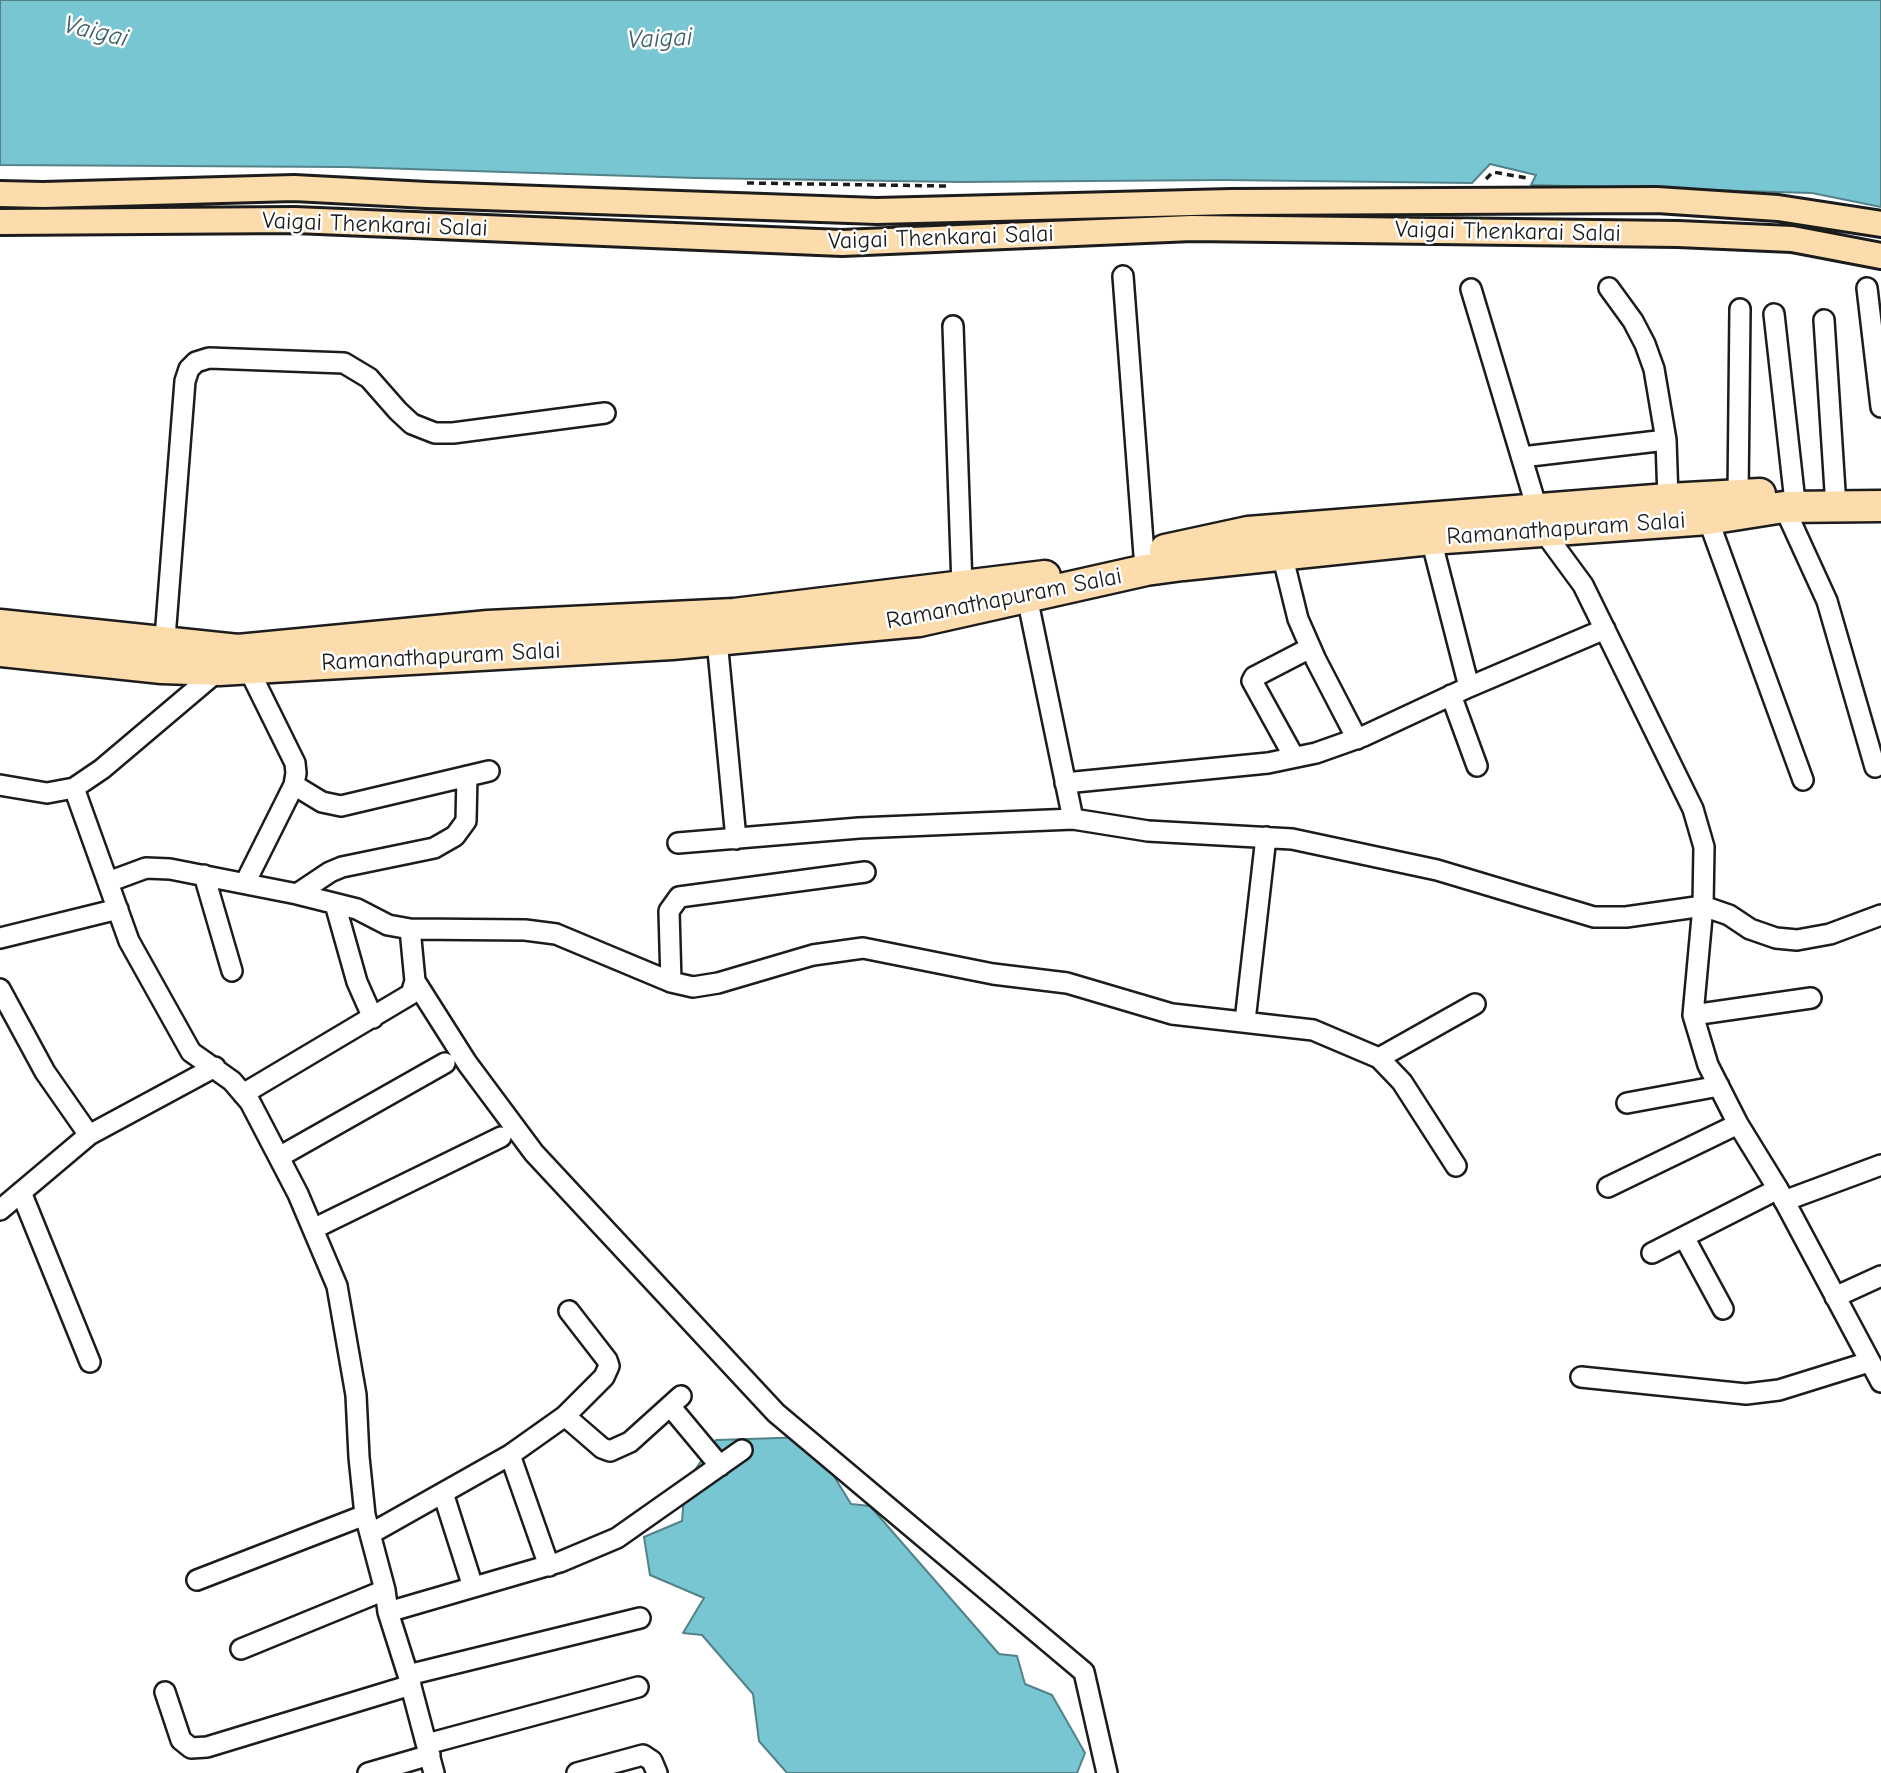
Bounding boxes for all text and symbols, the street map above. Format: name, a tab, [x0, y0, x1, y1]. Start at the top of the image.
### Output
water label: Vaigai	[61, 10, 131, 54]
water label: Vaigai	[627, 22, 693, 56]
street label: Vaigai Thenkarai Salai	[262, 207, 488, 243]
street label: Vaigai Thenkarai Salai	[1395, 216, 1621, 248]
street label: Vaigai Thenkarai Salai	[828, 220, 1054, 256]
street label: Ramanathapuram Salai	[1446, 506, 1686, 552]
street label: Ramanathapuram Salai	[884, 562, 1124, 636]
street label: Ramanathapuram Salai	[321, 636, 561, 678]

